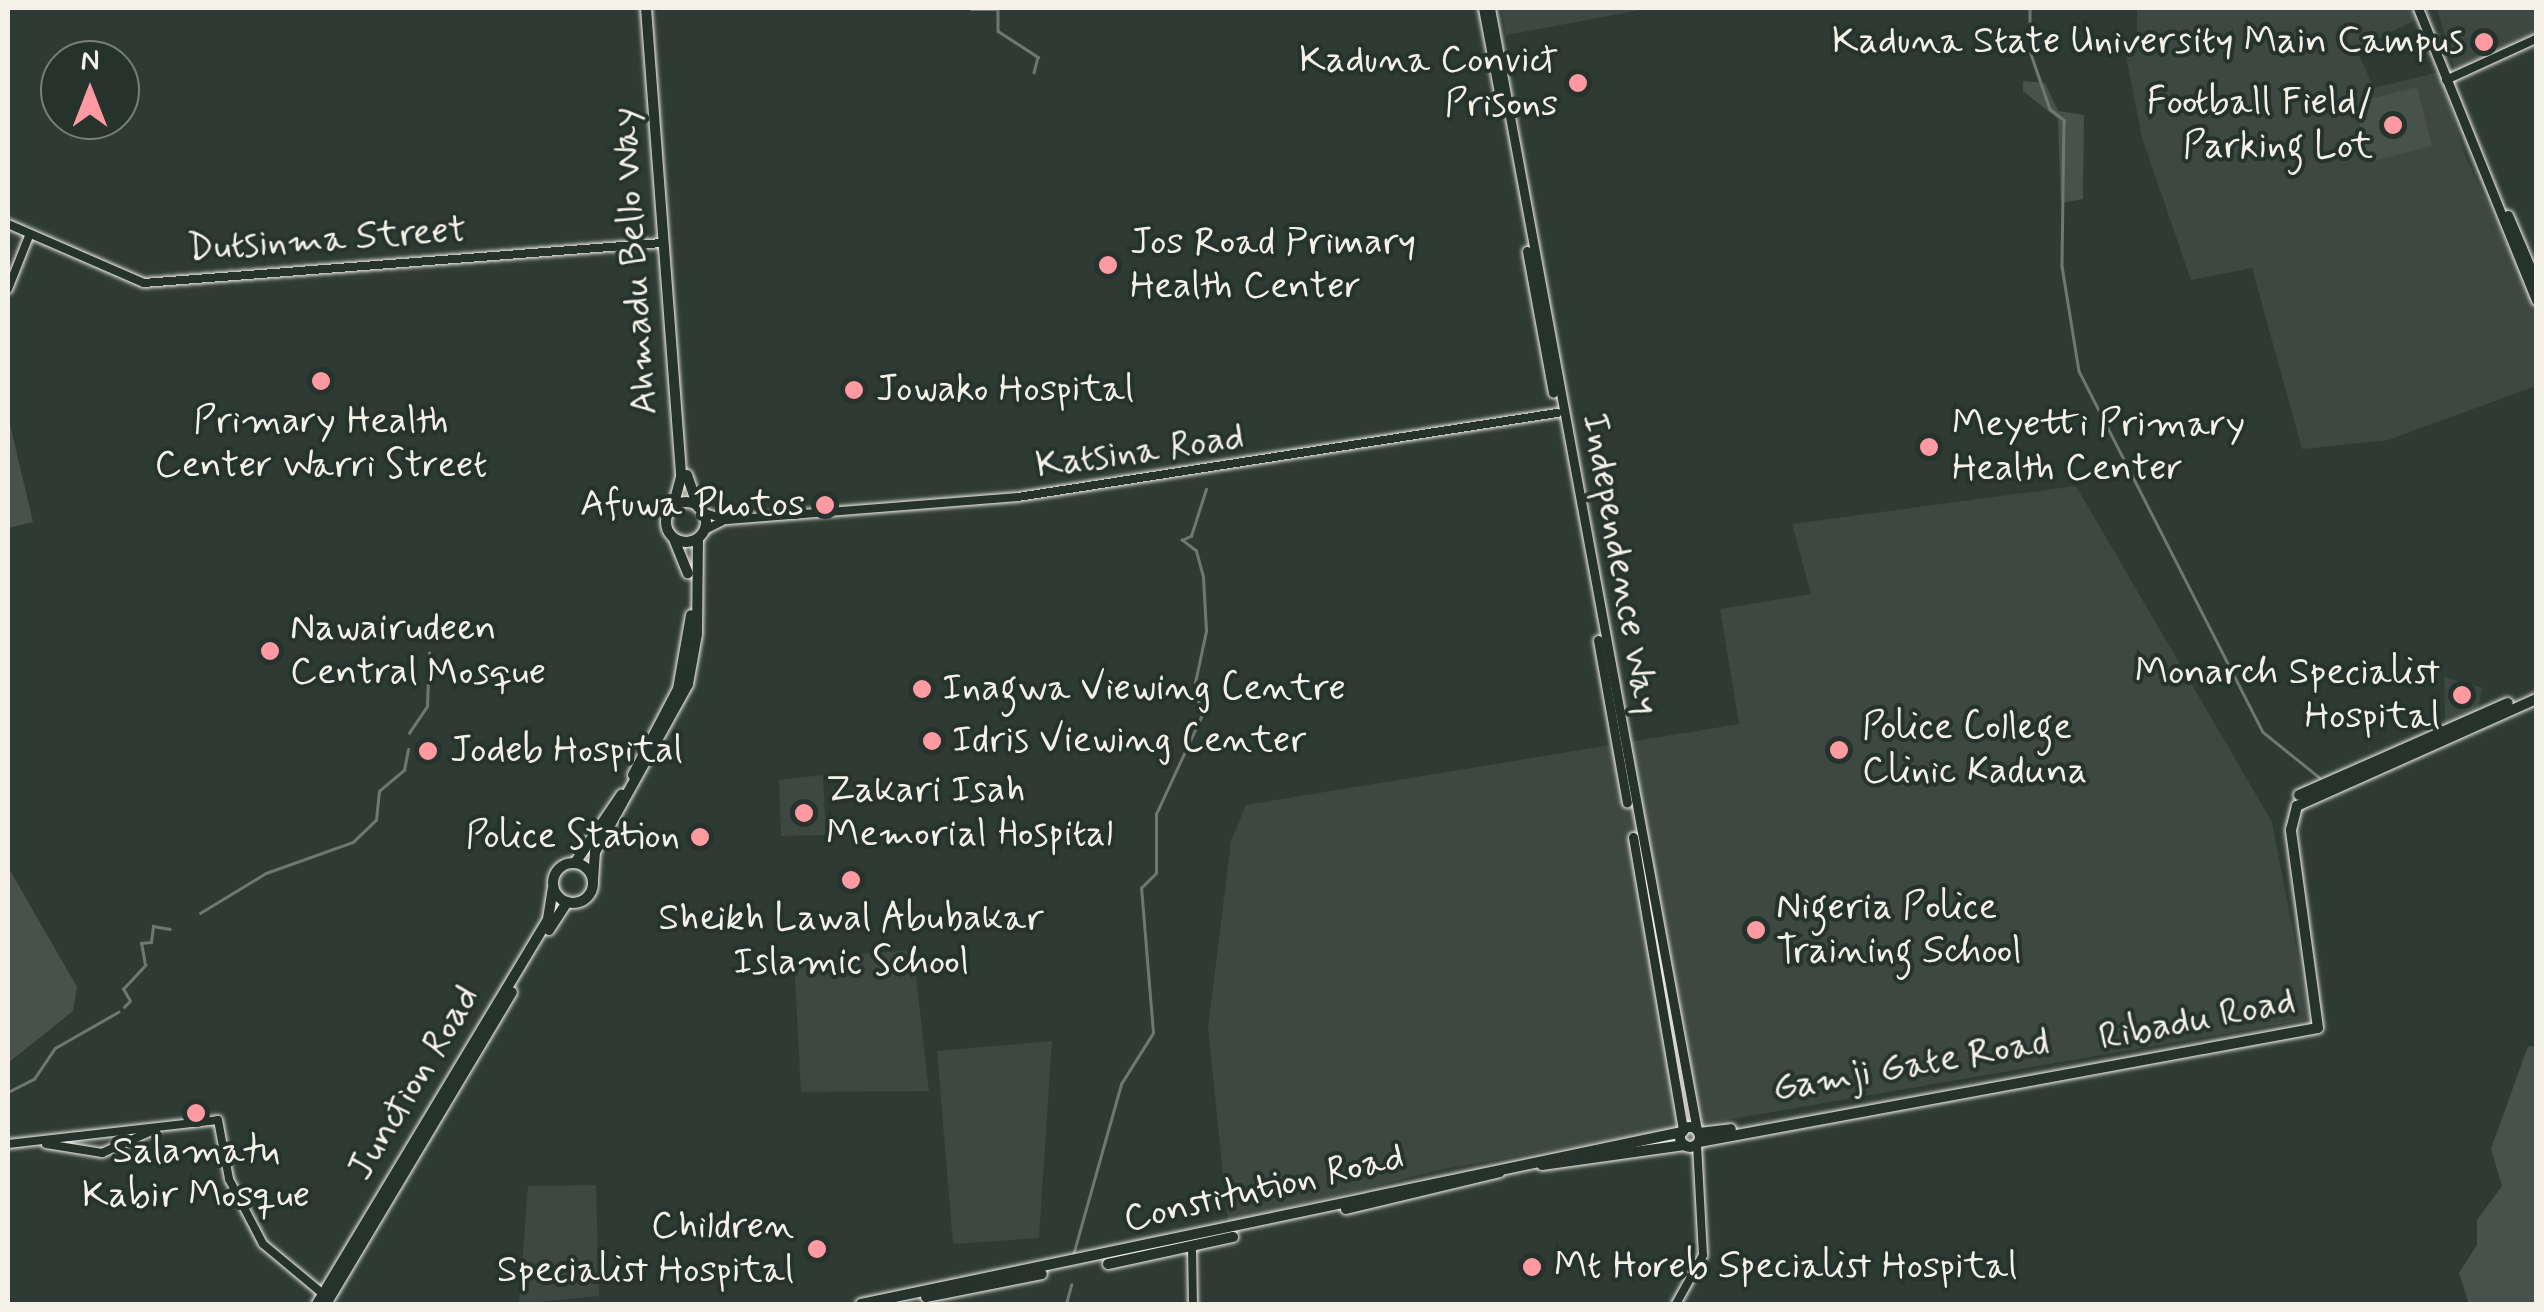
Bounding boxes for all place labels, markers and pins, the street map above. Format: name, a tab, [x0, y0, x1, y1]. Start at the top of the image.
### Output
place label: Kaduna State University Main Campus	[1828, 19, 2464, 65]
marker: Kaduna State University Main Campus	[2473, 31, 2495, 53]
place label: Kaduna Convict Prisons	[1299, 38, 1558, 127]
marker: Kaduna Convict Prisons	[1567, 72, 1589, 94]
place label: Football Field/ Parking Lot	[2147, 80, 2373, 170]
marker: Football Field/ Parking Lot	[2382, 114, 2404, 136]
place label: Jos Road Primary Health Center	[1130, 220, 1422, 310]
marker: Jos Road Primary Health Center	[1095, 252, 1121, 278]
place label: Jowako Hospital	[876, 367, 1134, 413]
marker: Primary Health Center Warri Street	[308, 368, 334, 394]
marker: Jowako Hospital	[841, 377, 867, 403]
place label: Primary Health Center Warri Street	[149, 399, 493, 488]
place label: Meyetti Primary Health Center	[1952, 402, 2241, 492]
marker: Meyetti Primary Health Center	[1916, 434, 1942, 460]
place label: Afuwa Photos	[582, 482, 805, 528]
marker: Afuwa Photos	[814, 494, 836, 516]
place label: Nawairudeen Central Mosque	[290, 606, 547, 696]
marker: Nawairudeen Central Mosque	[259, 640, 281, 662]
place label: Monarch Specialist Hospital	[2135, 650, 2440, 739]
place label: Inagwa Viewing Centre	[942, 666, 1339, 712]
marker: Inagwa Viewing Centre	[911, 678, 933, 700]
marker: Monarch Specialist Hospital	[2449, 682, 2475, 708]
place label: Police College Clinic Kaduna	[1862, 705, 2098, 794]
place label: Idris Viewing Center	[952, 718, 1297, 764]
place label: Jodeb Hospital	[450, 728, 689, 774]
marker: Idris Viewing Center	[921, 730, 943, 752]
marker: Police College Clinic Kaduna	[1826, 737, 1852, 763]
marker: Jodeb Hospital	[415, 738, 441, 764]
place label: Zakari Isah Memorial Hospital	[826, 768, 1133, 858]
marker: Zakari Isah Memorial Hospital	[791, 800, 817, 826]
place label: Police Station	[467, 814, 680, 860]
marker: Police Station	[689, 826, 711, 848]
marker: Sheikh Lawal Abubakar Islamic School	[840, 869, 862, 891]
place label: Nigeria Police Training School	[1776, 885, 2021, 974]
place label: Sheikh Lawal Abubakar Islamic School	[662, 896, 1040, 986]
marker: Nigeria Police Training School	[1745, 919, 1767, 941]
marker: Salamatu Kabir Mosque	[185, 1102, 207, 1124]
place label: Salamatu Kabir Mosque	[83, 1129, 309, 1218]
place label: Children Specialist Hospital	[497, 1204, 794, 1294]
marker: Children Specialist Hospital	[804, 1236, 830, 1262]
place label: Mt Horeb Specialist Hospital	[1554, 1244, 2014, 1290]
marker: Mt Horeb Specialist Hospital	[1519, 1254, 1545, 1280]

